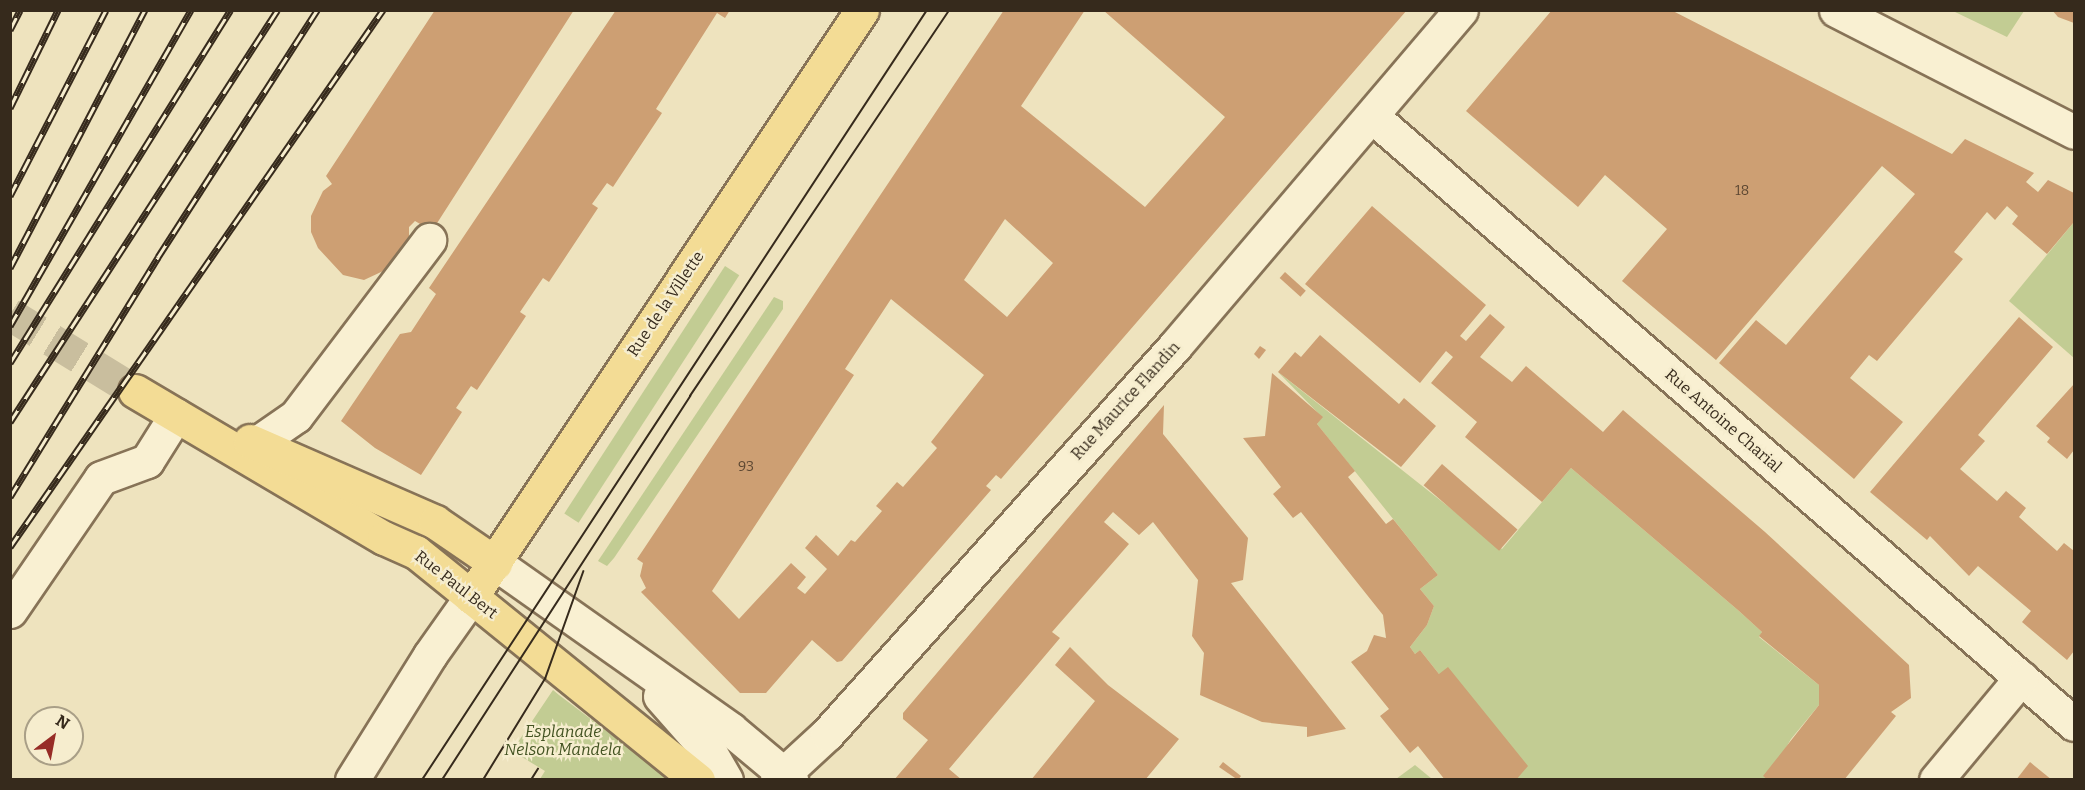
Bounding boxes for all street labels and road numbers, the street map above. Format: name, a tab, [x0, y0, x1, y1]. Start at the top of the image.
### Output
street label: Rue de la Villette	[624, 248, 708, 360]
street label: Rue Maurice Flandin	[1068, 338, 1184, 464]
street label: Rue Antoine Charial	[1661, 365, 1785, 477]
street label: Rue Paul Bert	[411, 547, 501, 623]

